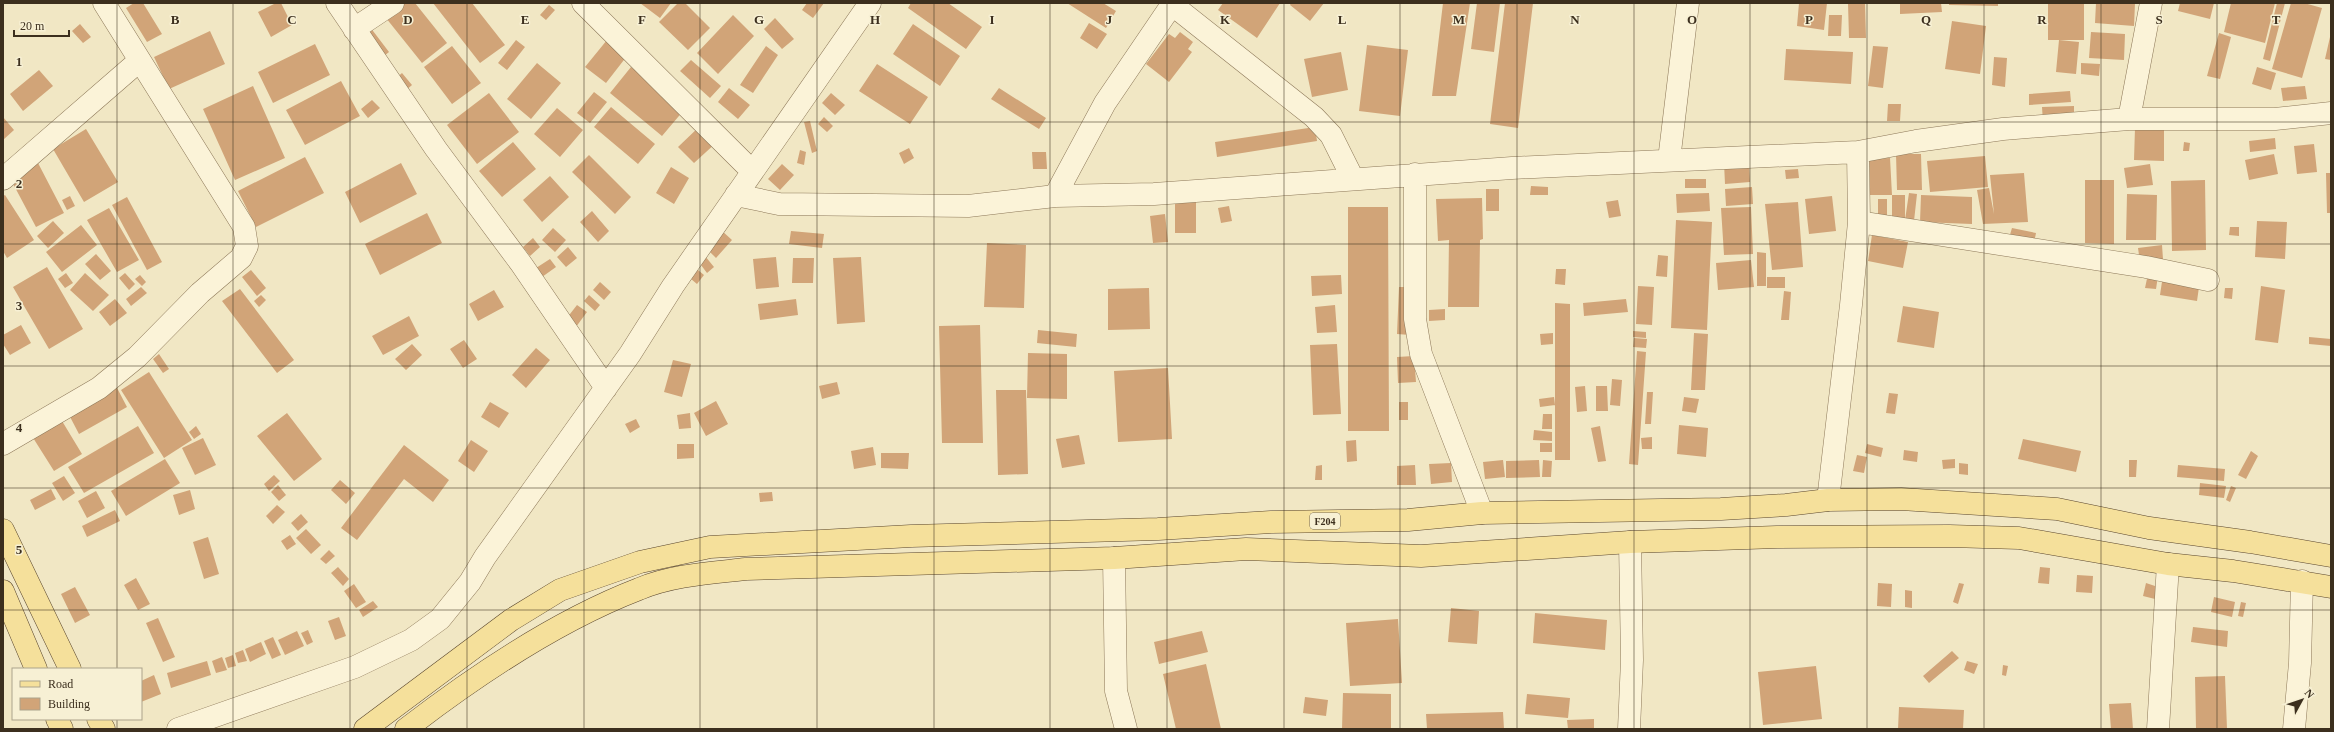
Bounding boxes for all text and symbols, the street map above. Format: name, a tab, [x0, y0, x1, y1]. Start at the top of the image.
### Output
scale bar	[14, 12, 69, 38]
text: B	[171, 12, 180, 27]
text: C	[287, 12, 297, 27]
text: D	[403, 12, 413, 27]
text: E	[521, 12, 529, 27]
text: F	[638, 12, 646, 27]
text: G	[754, 12, 764, 27]
text: H	[870, 12, 880, 27]
text: I	[989, 12, 995, 27]
text: J	[1106, 12, 1113, 27]
text: K	[1220, 12, 1231, 27]
text: L	[1338, 12, 1347, 27]
text: M	[1453, 12, 1465, 27]
text: N	[1570, 12, 1580, 27]
text: O	[1687, 12, 1697, 27]
text: P	[1805, 12, 1813, 27]
text: Q	[1921, 12, 1931, 27]
text: R	[2037, 12, 2047, 27]
text: S	[2155, 12, 2163, 27]
text: T	[2272, 12, 2281, 27]
text: 20 m	[20, 19, 45, 33]
text: 1	[16, 54, 22, 69]
text: 2	[16, 176, 22, 191]
text: 3	[16, 298, 23, 313]
text: 4	[16, 420, 23, 435]
road number: F204	[1310, 513, 1340, 529]
text: 5	[16, 542, 23, 557]
legend	[12, 668, 142, 720]
text: Road	[48, 677, 73, 691]
north arrow	[2282, 680, 2322, 720]
text: N	[2303, 687, 2317, 701]
text: Building	[48, 697, 90, 711]

